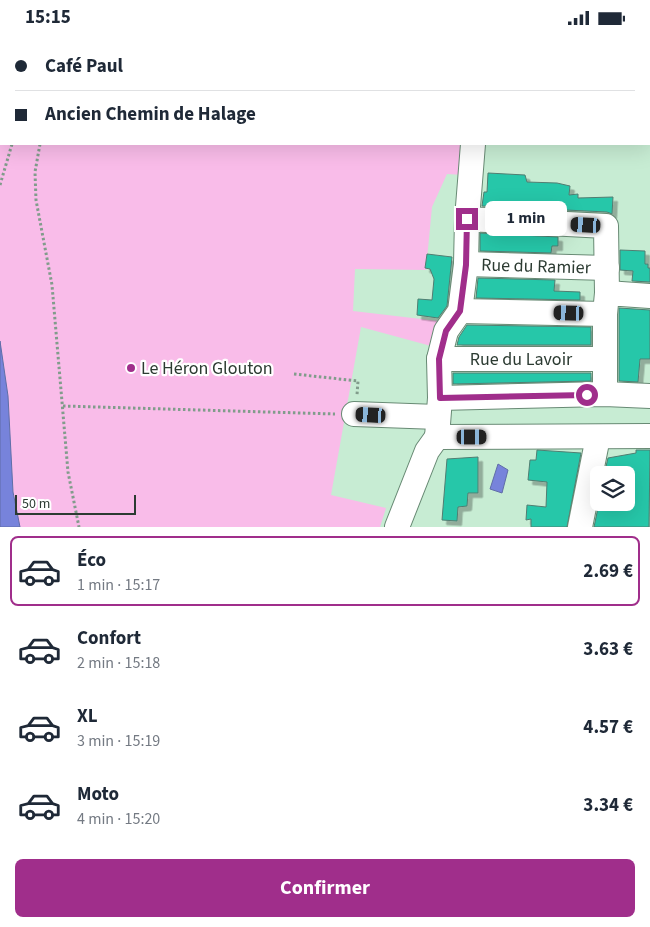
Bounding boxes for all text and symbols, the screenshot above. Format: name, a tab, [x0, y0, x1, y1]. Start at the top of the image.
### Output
text: 15:15	[25, 4, 71, 31]
text: Café Paul	[45, 53, 123, 80]
text: Ancien Chemin de Halage	[45, 101, 256, 128]
callout: 1 min	[484, 201, 567, 237]
text: 1 min	[507, 207, 545, 229]
route end	[456, 208, 478, 230]
car	[570, 217, 601, 233]
street label: Rue du Ramier	[481, 252, 592, 281]
car	[553, 305, 584, 321]
street label: Rue du Lavoir	[470, 347, 573, 372]
place label: Le Héron Glouton	[141, 356, 273, 381]
marker: Le Héron Glouton	[125, 362, 137, 374]
route start	[576, 384, 598, 406]
car	[355, 407, 386, 423]
car	[457, 430, 487, 445]
map controls	[590, 466, 635, 511]
button: layers	[590, 466, 635, 511]
scale bar	[15, 492, 136, 515]
text: 50 m	[22, 494, 50, 514]
text: Éco	[77, 547, 106, 574]
icon: car	[17, 549, 62, 594]
text: 2.69 €	[583, 558, 633, 585]
text: 1 min · 15:17	[77, 574, 160, 596]
text: Confort	[77, 625, 141, 652]
icon: car	[17, 627, 62, 672]
text: 3.63 €	[583, 636, 633, 663]
text: 2 min · 15:18	[77, 652, 160, 674]
text: XL	[77, 703, 98, 730]
icon: car	[17, 705, 62, 750]
text: 4.57 €	[583, 714, 633, 741]
text: 3 min · 15:19	[77, 730, 160, 752]
text: Moto	[77, 781, 119, 808]
icon: car	[17, 783, 62, 828]
text: 3.34 €	[583, 792, 633, 819]
text: 4 min · 15:20	[77, 808, 160, 830]
button: Confirmer	[15, 859, 635, 917]

